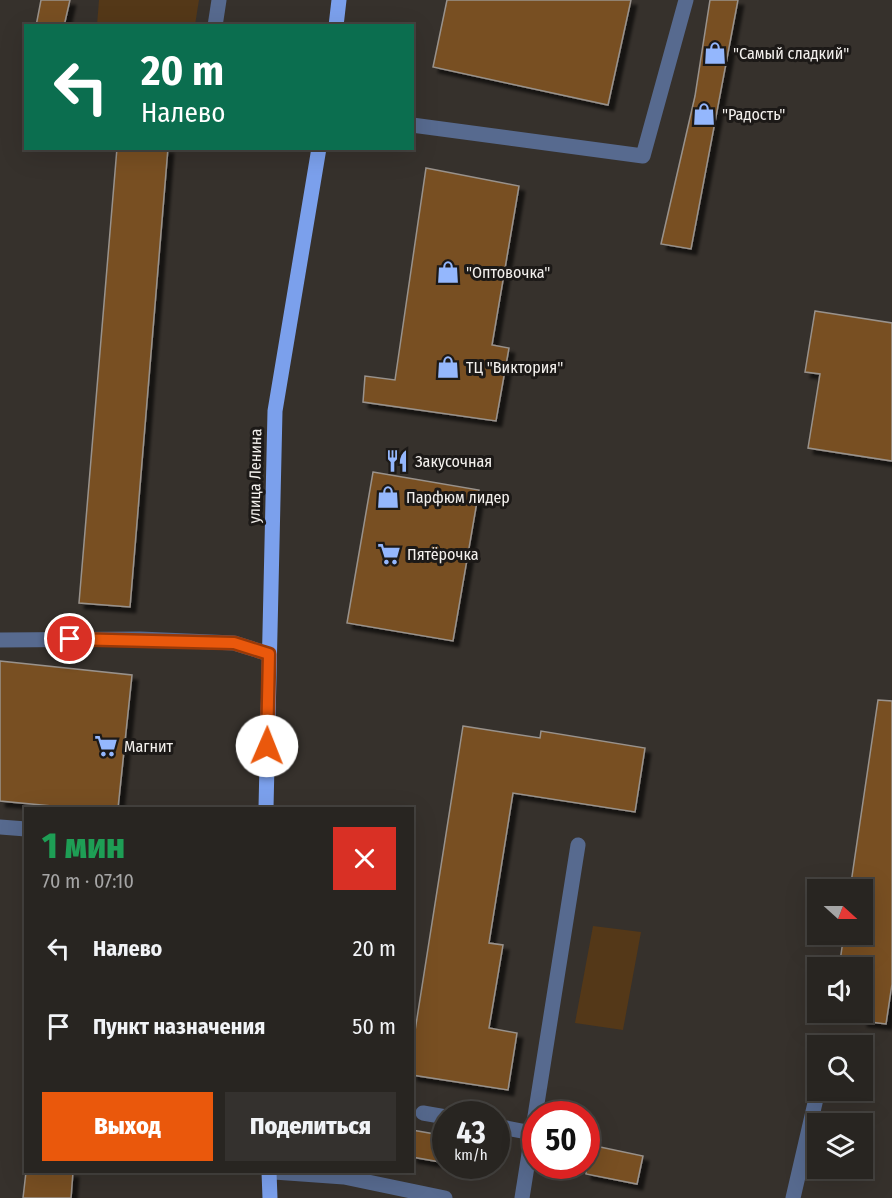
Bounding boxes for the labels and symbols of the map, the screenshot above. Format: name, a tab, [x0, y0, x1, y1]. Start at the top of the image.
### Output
shop icon: "Самый сладкий"	[702, 40, 728, 66]
place label: "Самый сладкий"	[733, 44, 849, 63]
shop icon: "Радость"	[691, 101, 717, 127]
place label: "Радость"	[722, 105, 785, 124]
shop icon: "Оптовочка"	[435, 259, 461, 285]
place label: "Оптовочка"	[466, 263, 550, 282]
shop icon: ТЦ "Виктория"	[435, 354, 461, 380]
place label: ТЦ "Виктория"	[466, 358, 563, 377]
street label: улица Ленина	[245, 428, 265, 523]
restaurant icon: Закусочная	[384, 448, 410, 474]
place label: Закусочная	[415, 452, 492, 471]
shop icon: Парфюм лидер	[375, 484, 401, 510]
place label: Парфюм лидер	[406, 488, 510, 507]
supermarket icon: Пятёрочка	[376, 541, 402, 567]
place label: Пятёрочка	[407, 545, 479, 564]
pin	[44, 613, 95, 664]
position arrow	[235, 714, 299, 778]
supermarket icon: Магнит	[93, 733, 119, 759]
place label: Магнит	[124, 737, 174, 756]
north arrow	[807, 879, 873, 945]
speed limit sign: 50	[522, 1101, 600, 1179]

